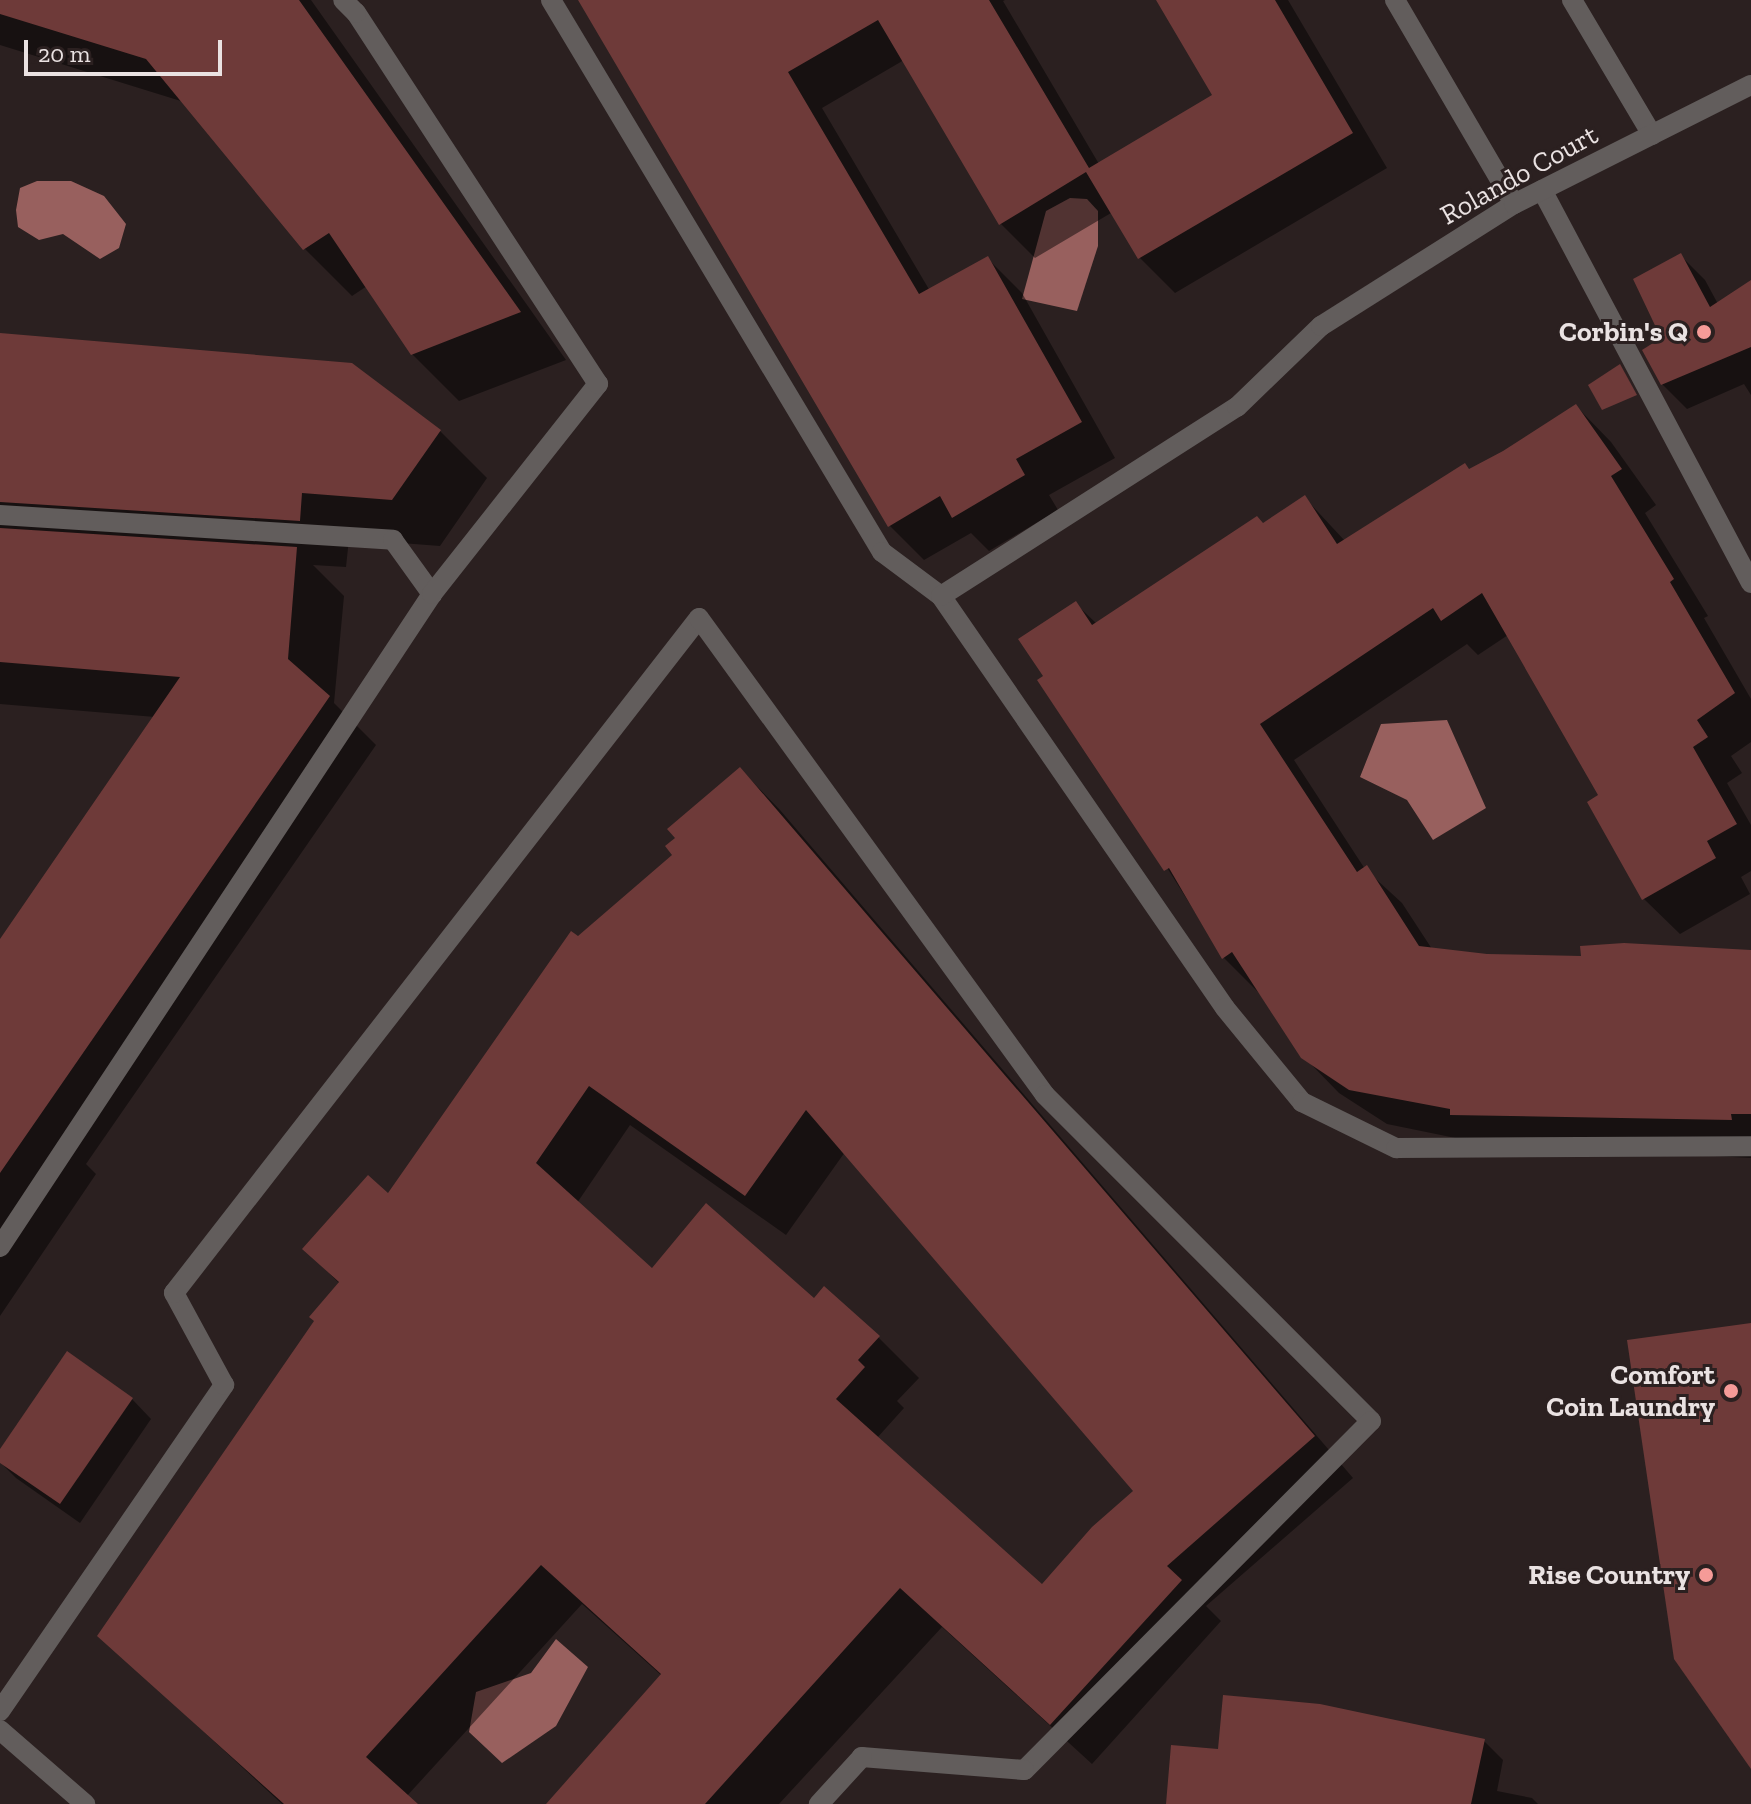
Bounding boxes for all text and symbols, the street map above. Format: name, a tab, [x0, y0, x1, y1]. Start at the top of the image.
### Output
scale bar	[28, 24, 226, 74]
text: 20 m	[38, 39, 90, 68]
street label: Rolando Court	[1434, 118, 1604, 232]
place label: Corbin's Q	[1559, 315, 1688, 349]
marker: Corbin's Q	[1695, 323, 1713, 341]
place label: Comfort Coin Laundry	[1546, 1358, 1715, 1424]
marker: Comfort Coin Laundry	[1722, 1382, 1740, 1400]
place label: Rise Country	[1528, 1558, 1690, 1592]
marker: Rise Country	[1697, 1566, 1715, 1584]

